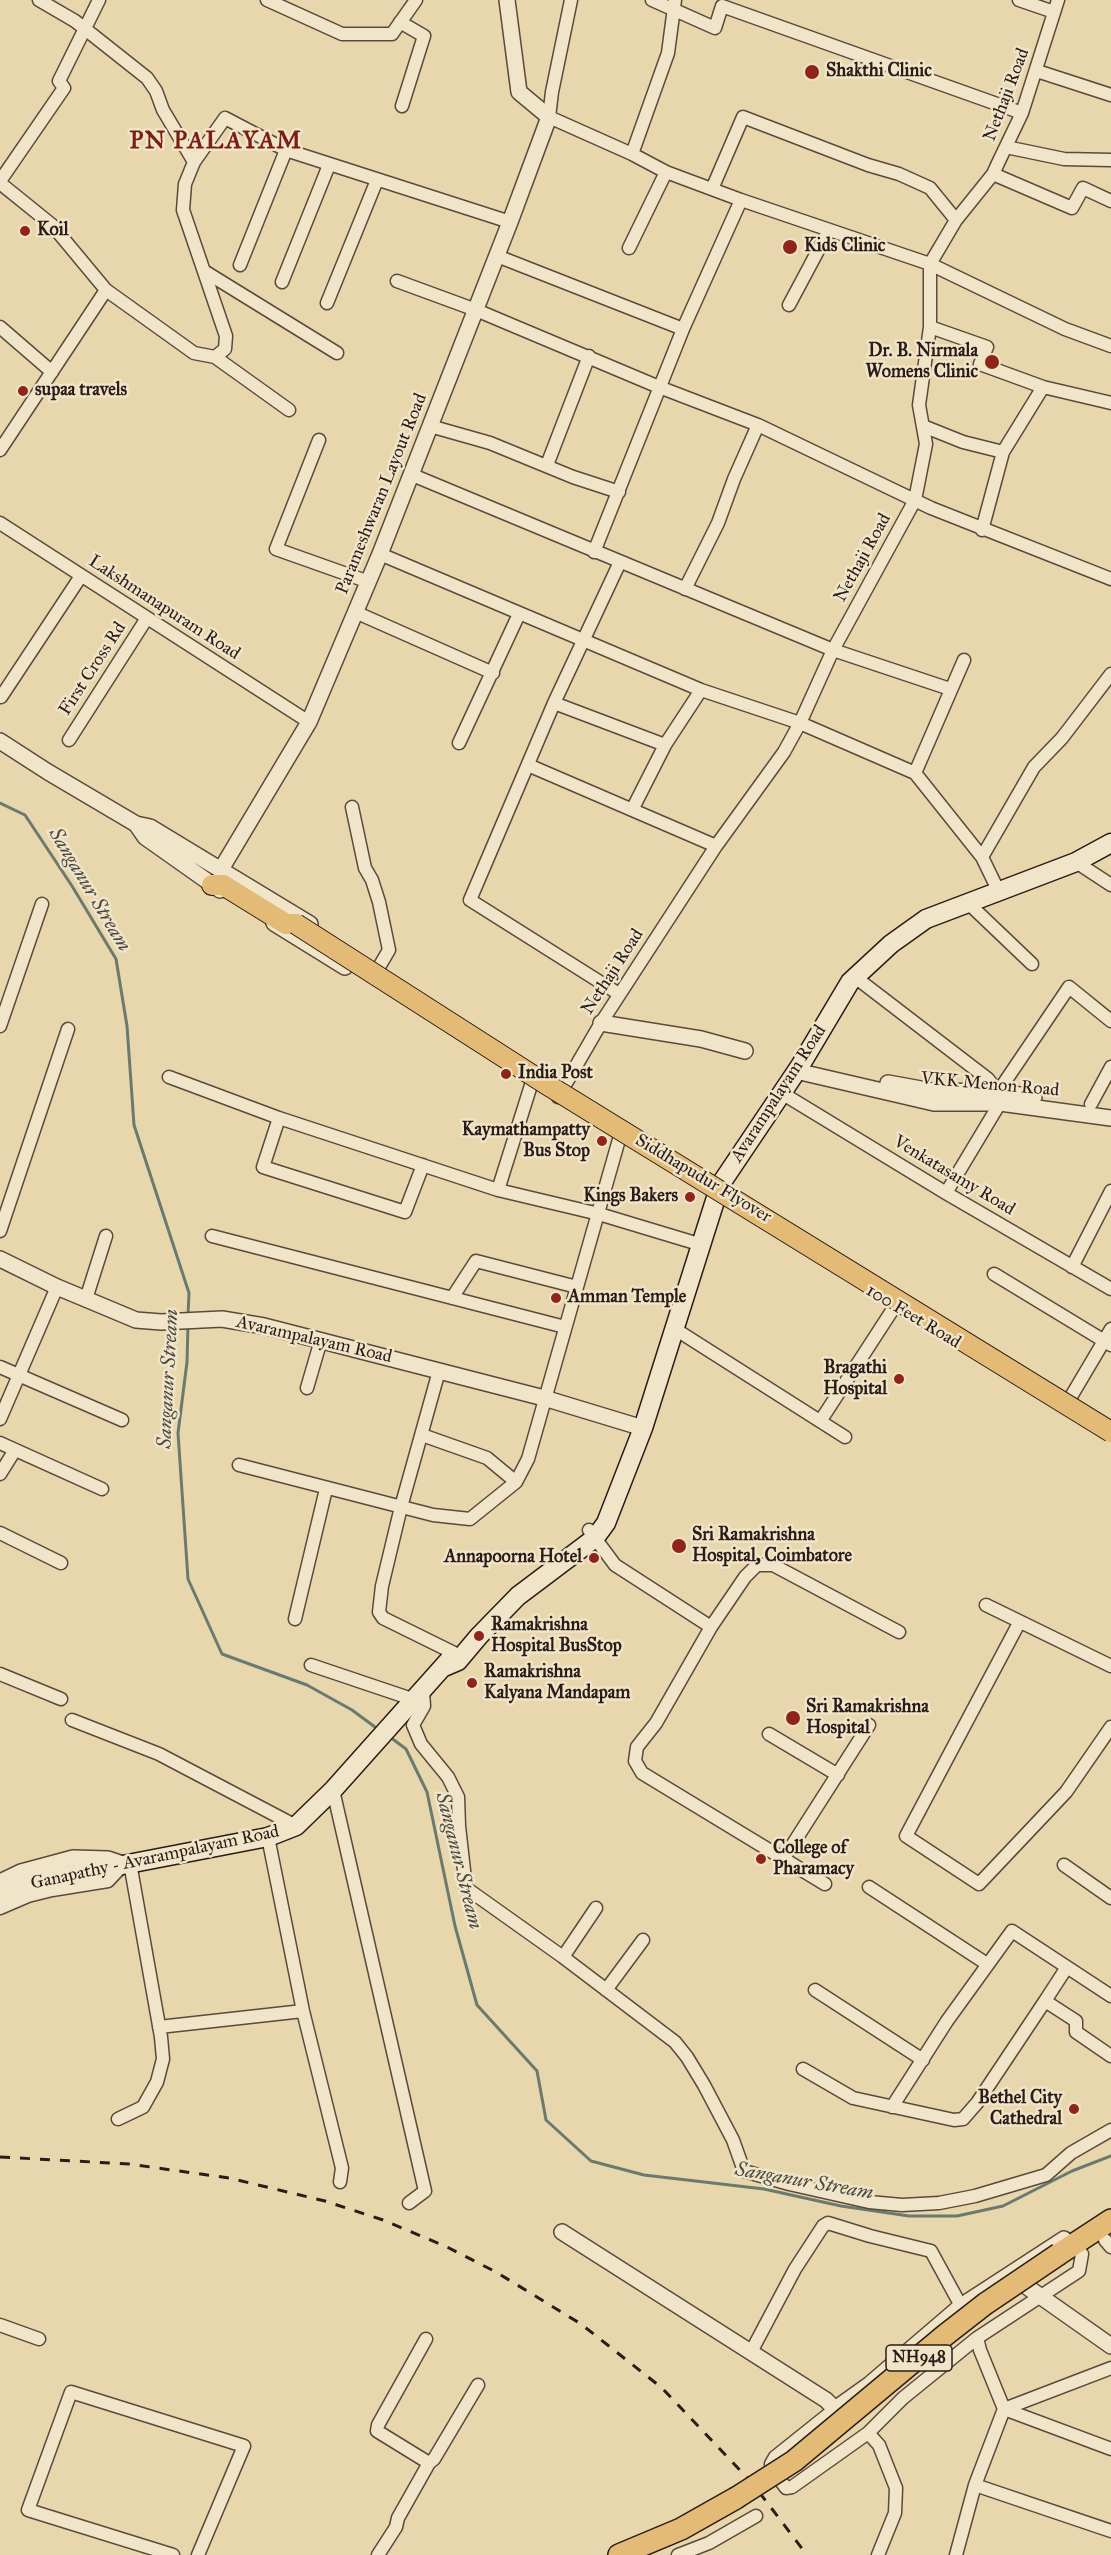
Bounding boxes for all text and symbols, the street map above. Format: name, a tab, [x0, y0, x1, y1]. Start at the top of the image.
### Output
street label: Nethaji Road	[979, 45, 1035, 145]
place label: Shakthi Clinic	[826, 61, 932, 83]
marker: Shakthi Clinic	[803, 63, 821, 81]
district label: PN PALAYAM	[129, 128, 303, 156]
place label: Koil	[37, 220, 69, 242]
marker: Koil	[18, 224, 32, 238]
place label: Kids Clinic	[804, 236, 885, 258]
marker: Kids Clinic	[781, 238, 799, 256]
place label: Dr. B. Nirmala Womens Clinic	[865, 341, 978, 384]
marker: Dr. B. Nirmala Womens Clinic	[983, 353, 1001, 371]
place label: supaa travels	[35, 380, 127, 402]
marker: supaa travels	[16, 384, 30, 398]
street label: Parameshwaran Layout Road	[332, 390, 432, 598]
street label: Nethaji Road	[830, 510, 896, 606]
street label: Lakshmanapuram Road	[84, 551, 244, 665]
street label: First Cross Rd	[55, 618, 131, 720]
water label: Sanganur Stream	[43, 824, 135, 956]
street label: Nethaji Road	[577, 925, 649, 1019]
street label: Avarampalayam Road	[727, 1021, 831, 1167]
place label: India Post	[518, 1063, 593, 1085]
marker: India Post	[499, 1067, 513, 1081]
street label: VKK Menon Road	[920, 1068, 1060, 1102]
place label: Kaymathampatty Bus Stop	[462, 1120, 590, 1162]
street label: Siddhapudur Flyover	[631, 1130, 775, 1228]
street label: Venkatasamy Road	[889, 1131, 1019, 1221]
marker: Kaymathampatty Bus Stop	[595, 1134, 609, 1148]
place label: Kings Bakers	[583, 1186, 678, 1208]
marker: Kings Bakers	[683, 1190, 697, 1204]
street label: 100 Feet Road	[862, 1280, 964, 1354]
place label: Amman Temple	[568, 1287, 686, 1309]
marker: Amman Temple	[549, 1291, 563, 1305]
water label: Sanganur Stream	[153, 1309, 185, 1449]
street label: Avarampalayam Road	[234, 1312, 394, 1368]
place label: Bragathi Hospital	[823, 1358, 887, 1400]
marker: Bragathi Hospital	[892, 1372, 906, 1386]
place label: Sri Ramakrishna Hospital, Coimbatore	[692, 1525, 852, 1568]
marker: Sri Ramakrishna Hospital, Coimbatore	[670, 1537, 688, 1555]
place label: Annapoorna Hotel	[444, 1547, 582, 1569]
marker: Annapoorna Hotel	[587, 1551, 601, 1565]
place label: Ramakrishna Hospital BusStop	[491, 1615, 622, 1658]
marker: Ramakrishna Hospital BusStop	[472, 1629, 486, 1643]
place label: Ramakrishna Kalyana Mandapam	[484, 1662, 630, 1704]
marker: Ramakrishna Kalyana Mandapam	[465, 1676, 479, 1690]
place label: Sri Ramakrishna Hospital	[806, 1697, 929, 1740]
marker: Sri Ramakrishna Hospital	[784, 1709, 802, 1727]
water label: Sanganur Stream	[429, 1790, 487, 1932]
street label: Ganapathy - Avarampalayam Road	[29, 1821, 281, 1895]
place label: College of Pharamacy	[773, 1838, 854, 1880]
marker: College of Pharamacy	[754, 1852, 768, 1866]
place label: Bethel City Cathedral	[978, 2088, 1062, 2130]
marker: Bethel City Cathedral	[1067, 2102, 1081, 2116]
water label: Sanganur Stream	[733, 2158, 875, 2206]
road number: NH948	[886, 2345, 952, 2371]

